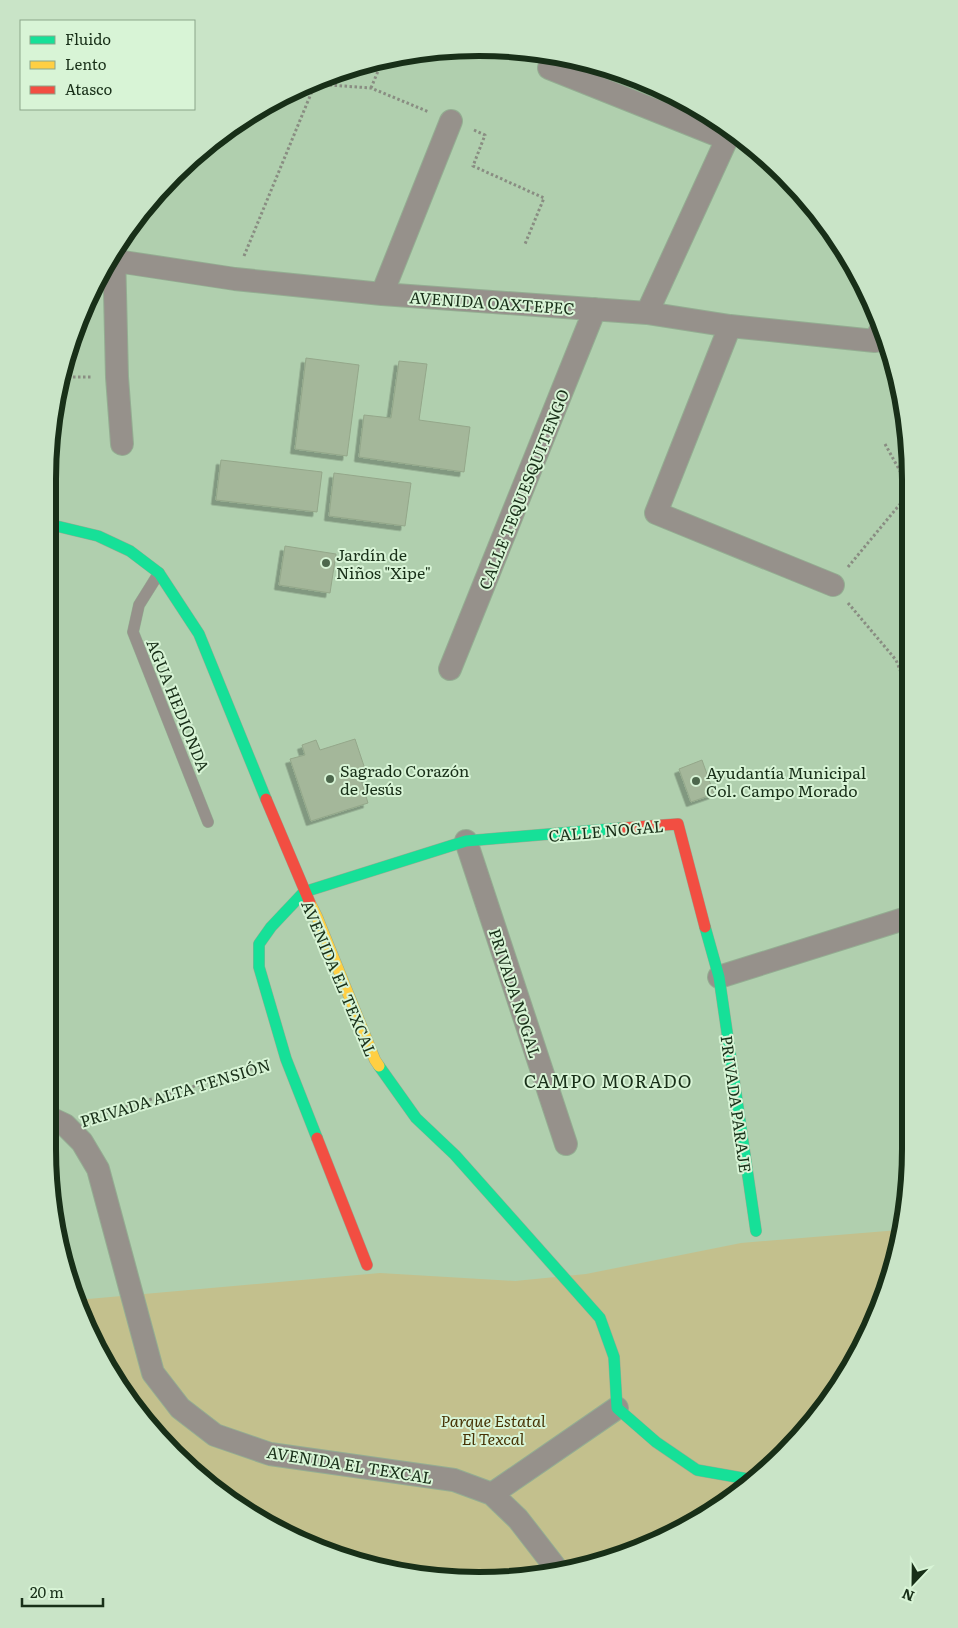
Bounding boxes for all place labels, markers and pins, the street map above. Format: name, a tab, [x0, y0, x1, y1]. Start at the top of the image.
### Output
place label: Jardín de Niños "Xipe"	[336, 542, 431, 584]
marker: Jardín de Niños "Xipe"	[320, 557, 332, 569]
place label: Sagrado Corazón de Jesús	[340, 758, 470, 800]
place label: Ayudantía Municipal Col. Campo Morado	[706, 760, 866, 802]
marker: Sagrado Corazón de Jesús	[324, 773, 336, 785]
marker: Ayudantía Municipal Col. Campo Morado	[690, 775, 702, 787]

